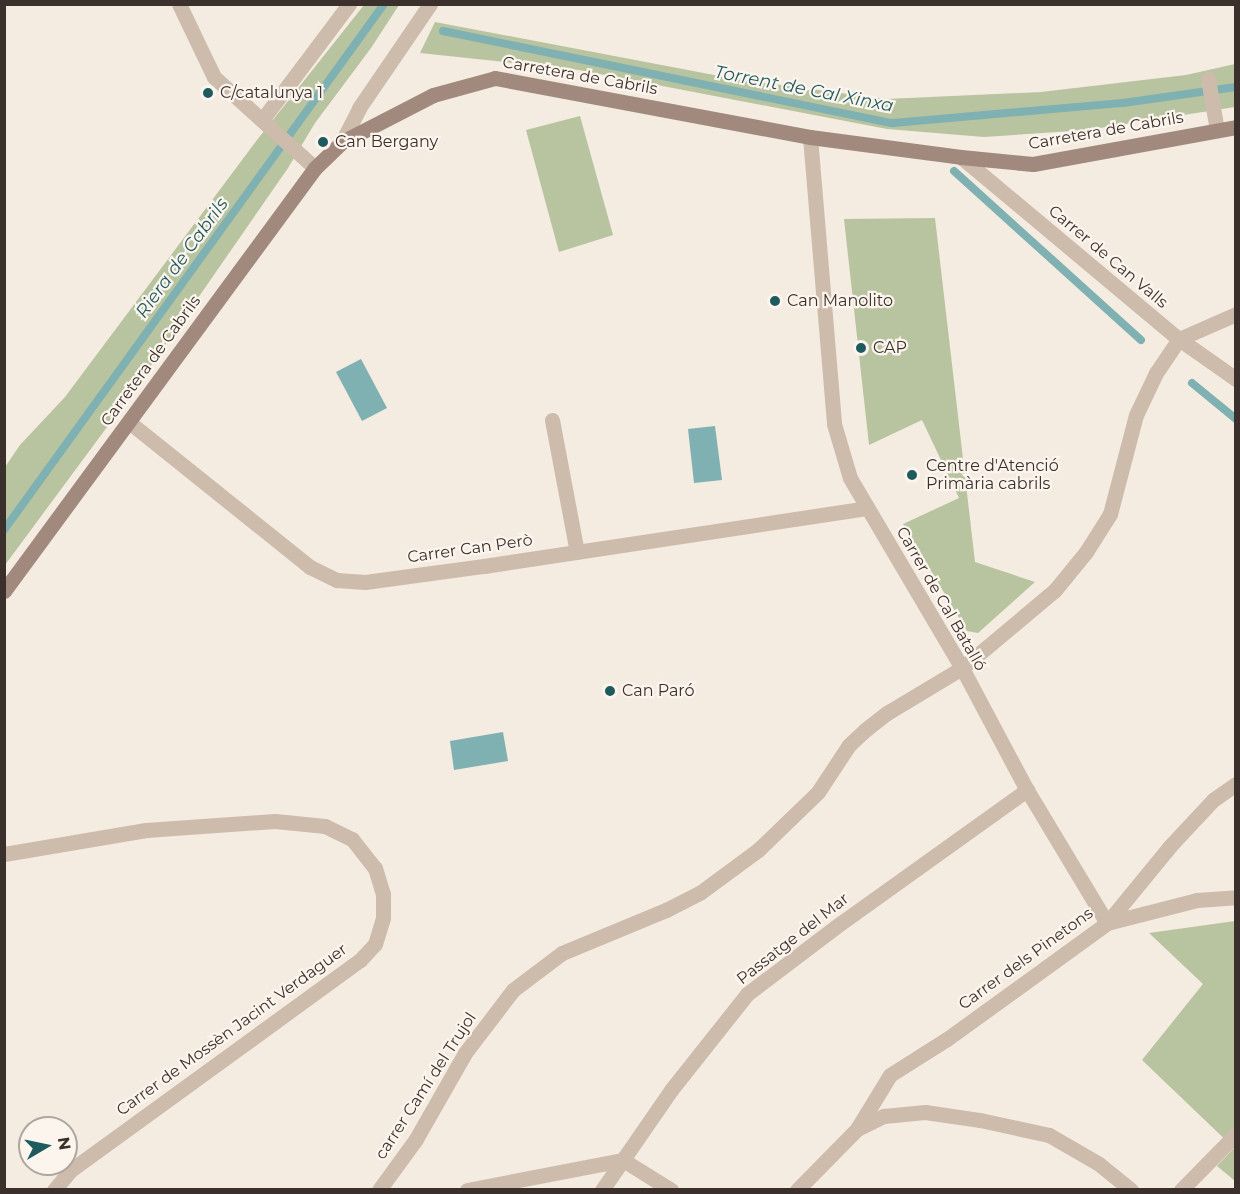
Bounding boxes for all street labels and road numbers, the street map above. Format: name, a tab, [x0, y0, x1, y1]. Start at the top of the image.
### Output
street label: Carretera de Cabrils	[501, 53, 659, 99]
street label: Carretera de Cabrils	[1027, 108, 1185, 154]
street label: Carrer de Can Valls	[1044, 201, 1172, 313]
street label: Carretera de Cabrils	[97, 292, 205, 430]
street label: Carrer de Cal Batalló	[892, 524, 990, 674]
street label: Carrer Can Però	[406, 531, 534, 567]
street label: Passatge del Mar	[733, 889, 853, 989]
street label: Carrer dels Pinetons	[955, 904, 1097, 1014]
street label: Carrer de Mossèn Jacint Verdaguer	[113, 940, 351, 1120]
street label: carrer Camí del Trujol	[371, 1009, 481, 1163]

